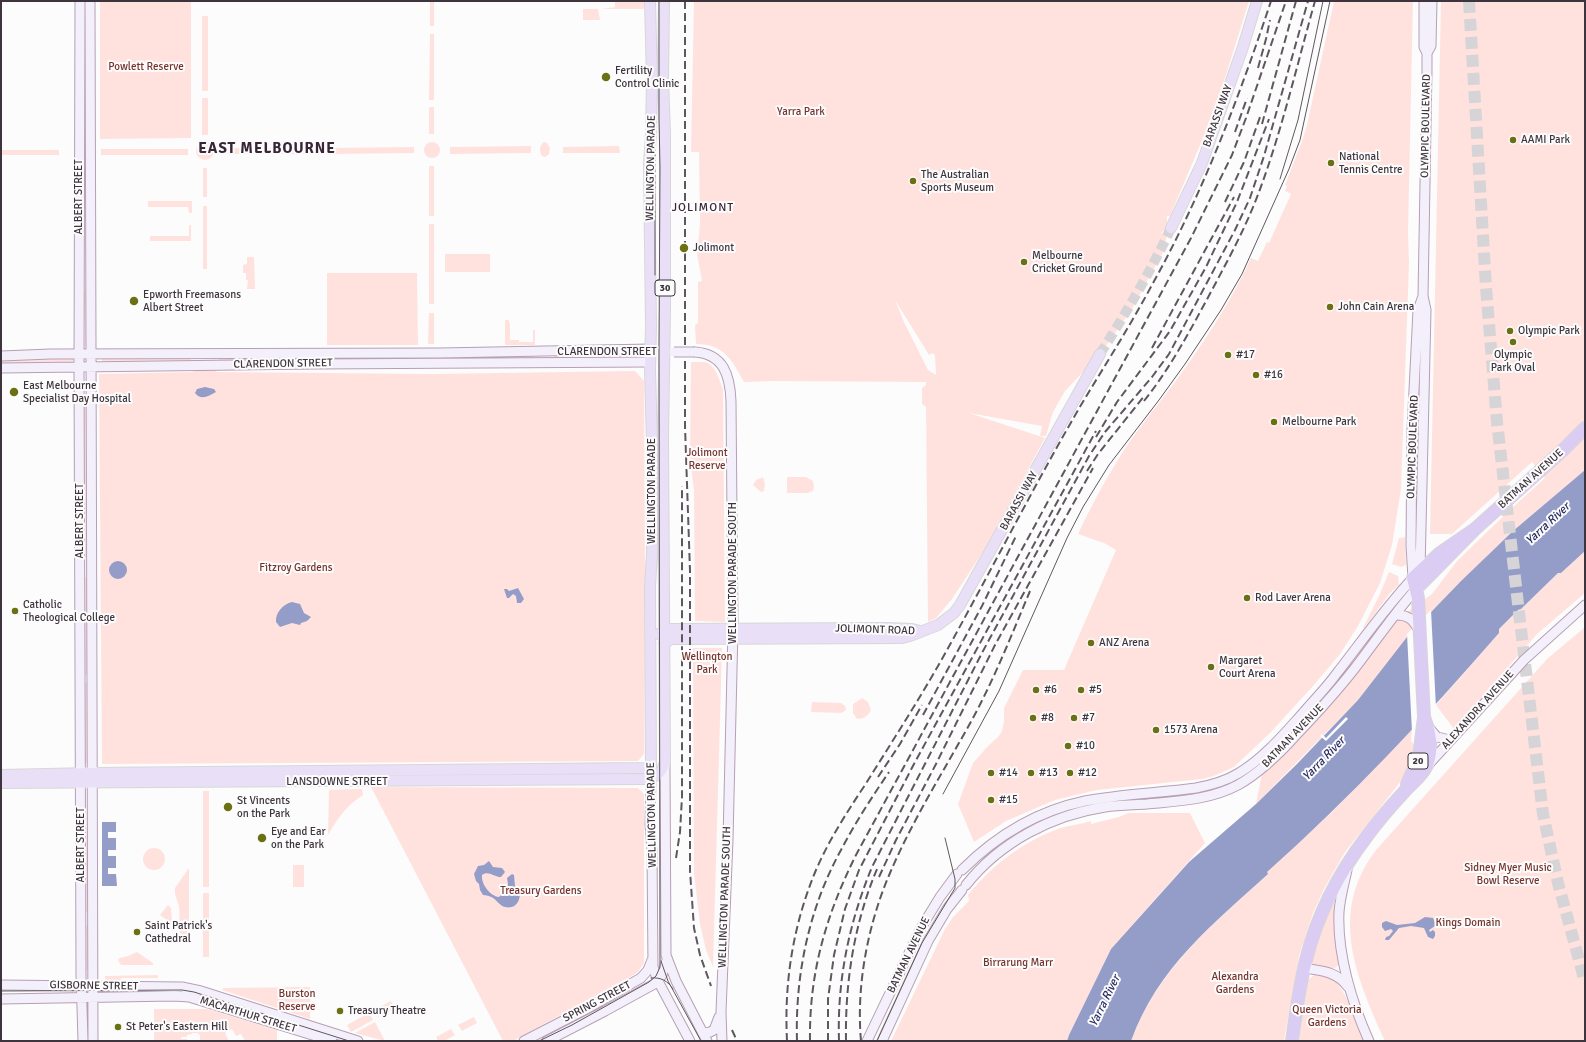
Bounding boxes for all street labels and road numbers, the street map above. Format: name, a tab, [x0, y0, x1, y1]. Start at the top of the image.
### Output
street label: OLYMPIC BOULEVARD	[1418, 74, 1434, 178]
street label: BARASSI WAY	[1201, 83, 1235, 149]
street label: WELLINGTON PARADE	[643, 115, 659, 221]
street label: ALBERT STREET	[72, 159, 86, 235]
road number: 30	[655, 280, 675, 296]
street label: CLARENDON STREET	[557, 345, 657, 359]
street label: CLARENDON STREET	[233, 357, 333, 371]
street label: OLYMPIC BOULEVARD	[1405, 395, 1421, 499]
street label: WELLINGTON PARADE	[645, 438, 659, 544]
street label: BATMAN AVENUE	[1496, 446, 1566, 512]
street label: BARASSI WAY	[997, 469, 1041, 533]
street label: ALBERT STREET	[73, 483, 87, 559]
street label: WELLINGTON PARADE SOUTH	[726, 502, 740, 644]
street label: JOLIMONT ROAD	[835, 622, 915, 638]
street label: ALEXANDRA AVENUE	[1439, 668, 1517, 752]
street label: BATMAN AVENUE	[1259, 701, 1327, 771]
road number: 20	[1408, 753, 1428, 769]
street label: WELLINGTON PARADE	[644, 762, 660, 868]
street label: LANSDOWNE STREET	[286, 775, 388, 789]
street label: ALBERT STREET	[74, 807, 88, 883]
street label: WELLINGTON PARADE SOUTH	[716, 826, 734, 968]
street label: BATMAN AVENUE	[885, 915, 933, 995]
street label: GISBORNE STREET	[50, 979, 138, 993]
street label: SPRING STREET	[561, 979, 633, 1025]
street label: MACARTHUR STREET	[198, 994, 298, 1036]

